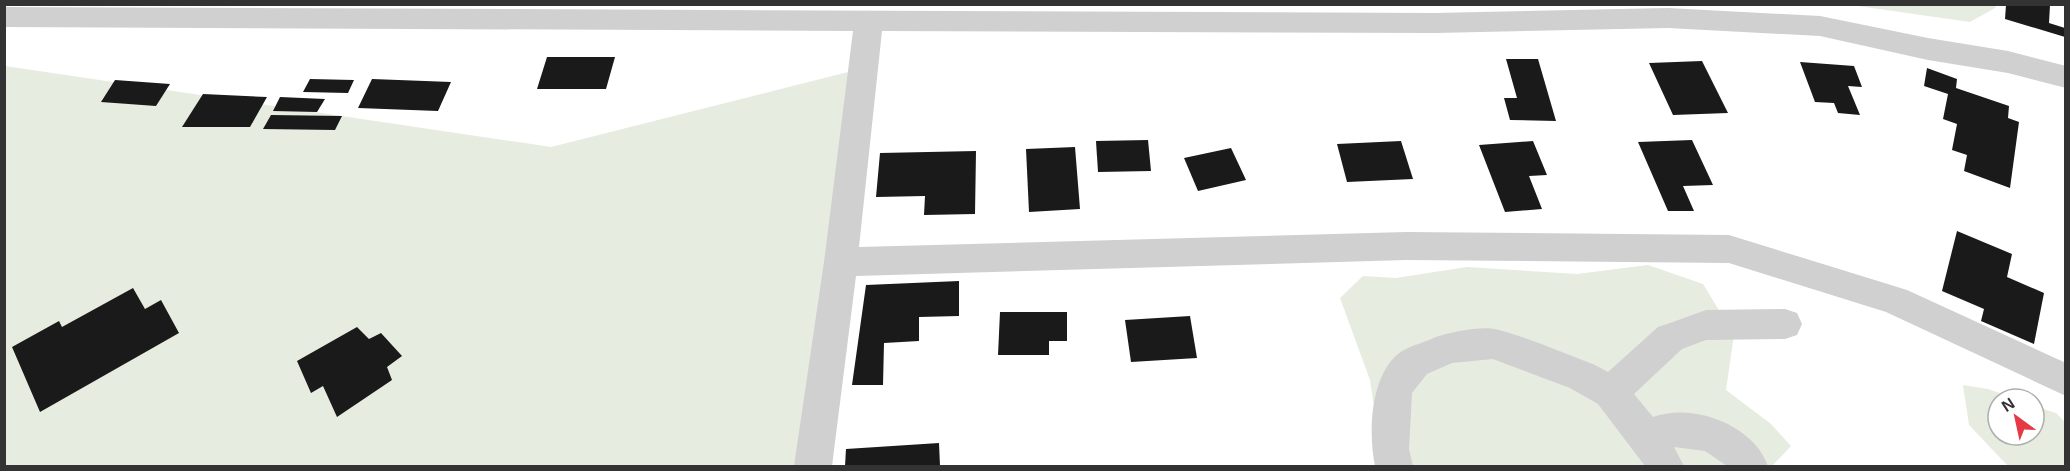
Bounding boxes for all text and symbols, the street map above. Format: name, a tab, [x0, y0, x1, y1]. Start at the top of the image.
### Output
north arrow	[1986, 387, 2046, 447]
text: N	[1999, 395, 2018, 415]

